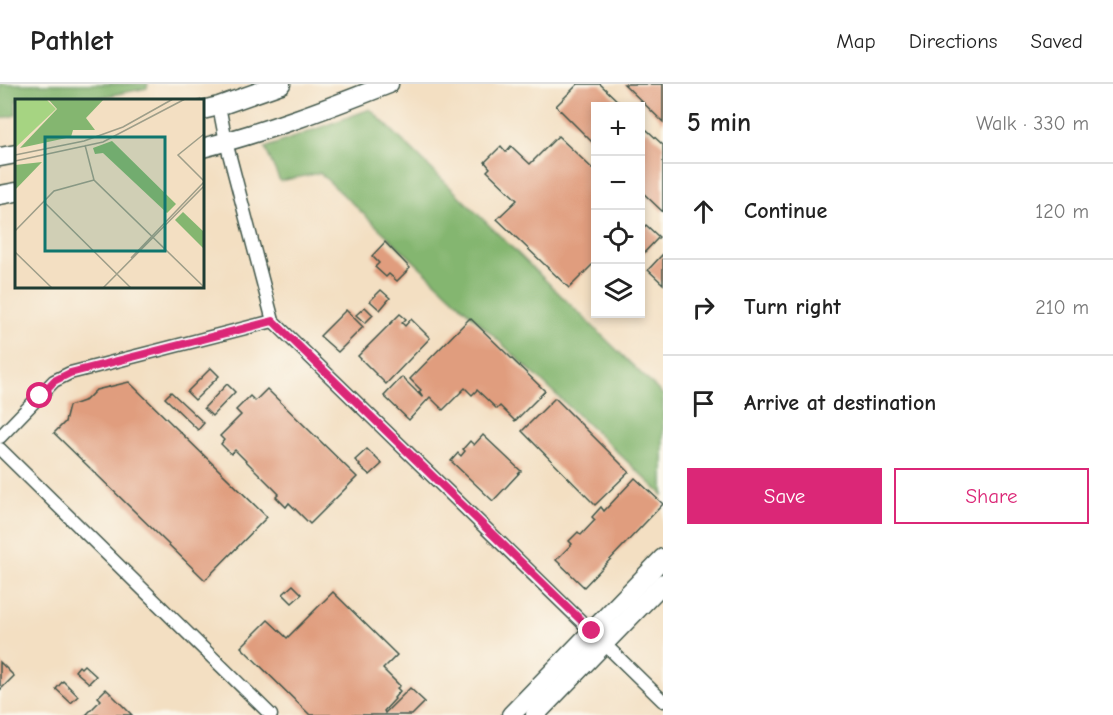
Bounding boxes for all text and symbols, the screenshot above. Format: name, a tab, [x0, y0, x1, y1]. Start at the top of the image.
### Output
text: Pathlet	[30, 25, 113, 57]
text: Map	[836, 29, 876, 53]
text: Directions	[909, 29, 998, 53]
text: Saved	[1031, 29, 1083, 53]
inset map	[15, 99, 204, 288]
map controls	[591, 102, 645, 318]
button: +	[591, 102, 645, 156]
text: 5 min	[687, 108, 751, 138]
text: Walk · 330 m	[976, 112, 1089, 135]
button: −	[591, 156, 645, 210]
icon: ahead	[687, 195, 720, 228]
text: Continue	[744, 198, 827, 224]
text: 120 m	[1035, 200, 1089, 223]
button: locate	[591, 210, 645, 264]
button: layers	[591, 264, 645, 318]
icon: right	[687, 291, 720, 324]
text: Turn right	[744, 294, 841, 320]
text: 210 m	[1035, 296, 1089, 319]
route start	[26, 382, 52, 408]
icon: arrive	[687, 387, 720, 420]
text: Arrive at destination	[744, 390, 936, 416]
button: Save	[687, 468, 882, 524]
button: Share	[894, 468, 1089, 524]
route end	[578, 617, 604, 643]

